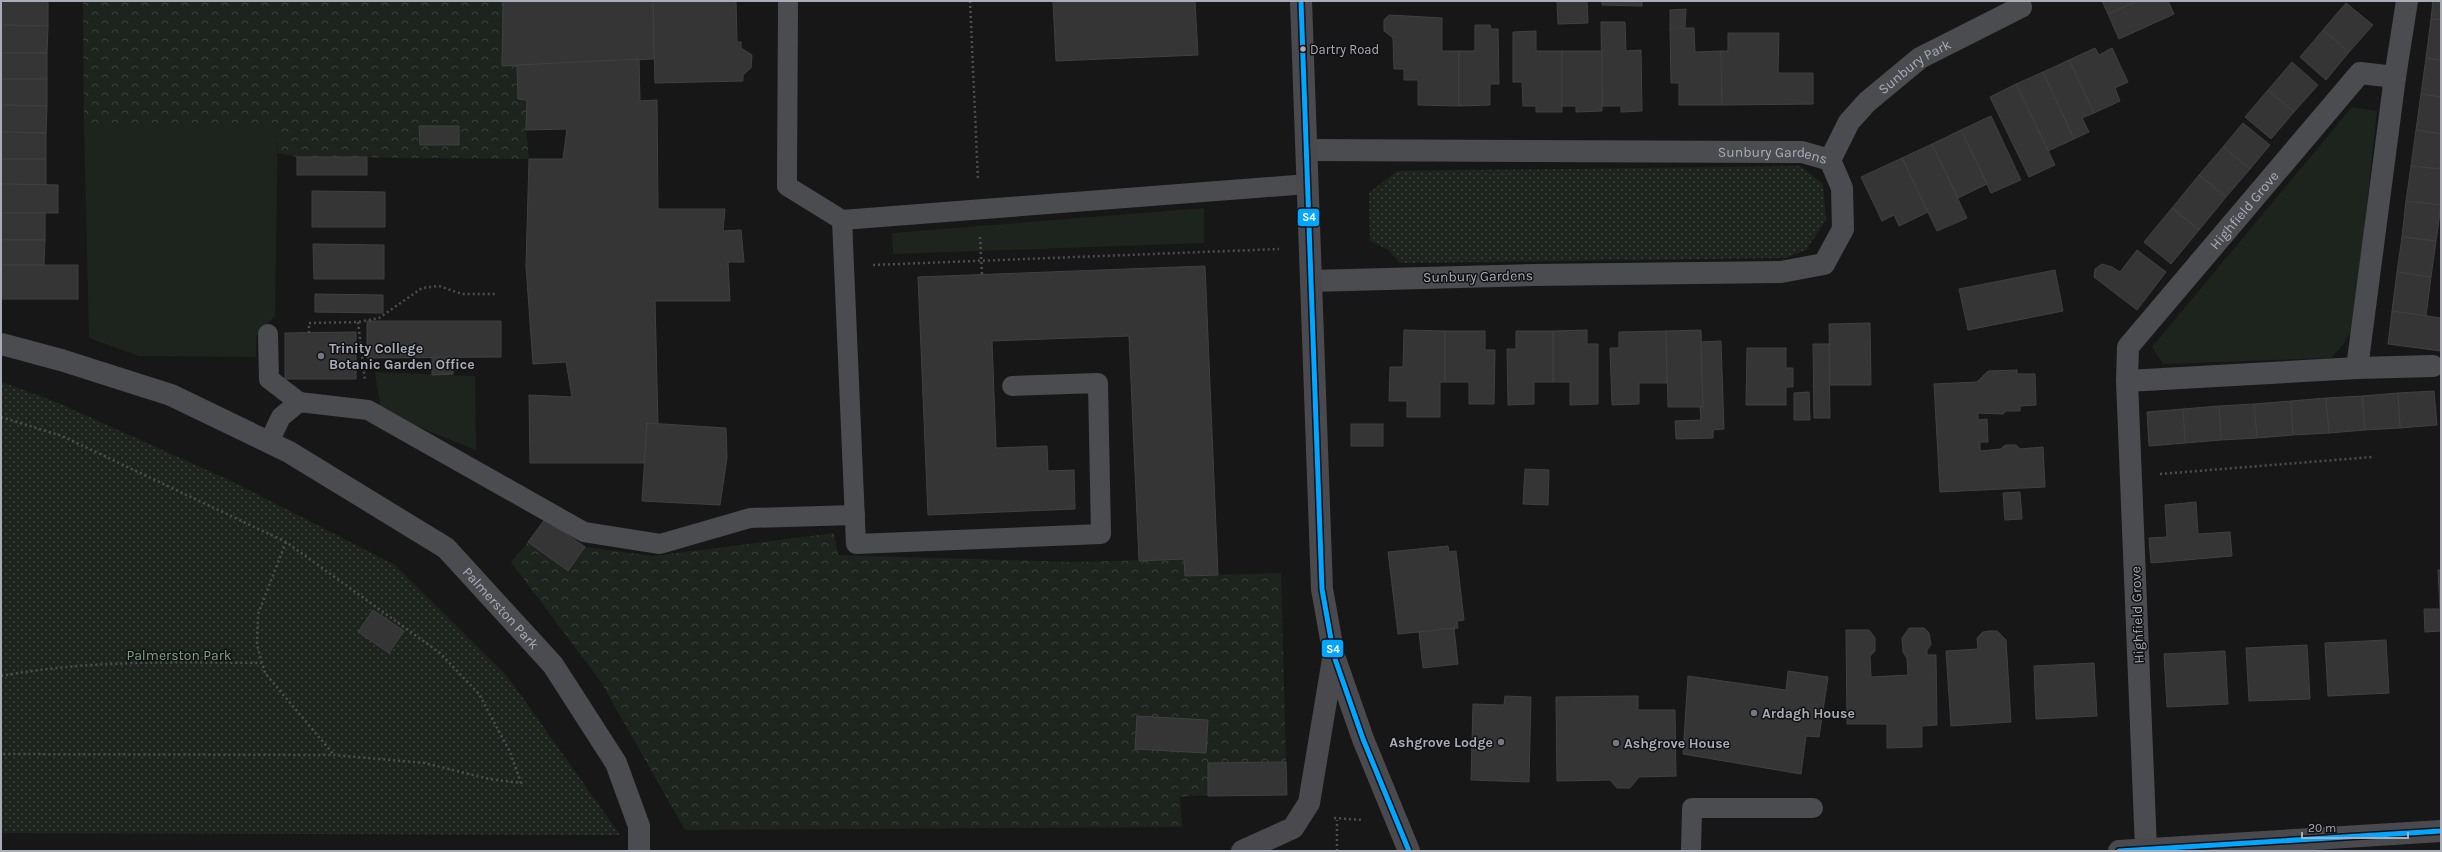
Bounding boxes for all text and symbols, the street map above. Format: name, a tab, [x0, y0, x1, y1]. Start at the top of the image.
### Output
street label: Sunbury Park	[1875, 36, 1954, 98]
place label: Dartry Road	[1310, 42, 1379, 57]
marker: Dartry Road	[1298, 44, 1308, 54]
street label: Sunbury Gardens	[1718, 144, 1829, 168]
street label: Highfield Grove	[2206, 168, 2282, 253]
line badge: S4	[1297, 208, 1320, 227]
text: S4	[1302, 211, 1316, 224]
street label: Sunbury Gardens	[1423, 267, 1533, 286]
place label: Trinity College Botanic Garden Office	[329, 340, 475, 373]
marker: Trinity College Botanic Garden Office	[316, 351, 326, 361]
street label: Palmerston Park	[459, 564, 542, 653]
street label: Highfield Grove	[2127, 566, 2148, 664]
line badge: S4	[1321, 639, 1344, 658]
text: S4	[1326, 643, 1340, 656]
park label: Palmerston Park	[126, 647, 232, 664]
place label: Ardagh House	[1762, 705, 1855, 722]
marker: Ardagh House	[1749, 708, 1759, 718]
place label: Ashgrove Lodge	[1389, 734, 1493, 751]
place label: Ashgrove House	[1624, 735, 1730, 752]
marker: Ashgrove Lodge	[1496, 737, 1506, 747]
marker: Ashgrove House	[1611, 738, 1621, 748]
scale bar	[2302, 814, 2408, 840]
text: 20 m	[2308, 821, 2336, 835]

